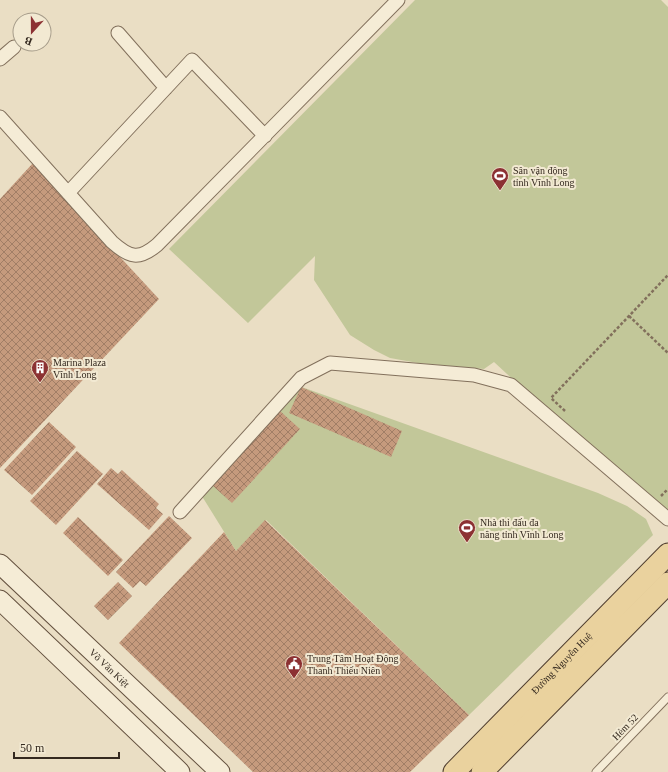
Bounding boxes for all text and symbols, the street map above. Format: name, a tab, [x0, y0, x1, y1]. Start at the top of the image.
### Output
north arrow	[12, 12, 52, 52]
text: B	[22, 34, 34, 48]
place label: Sân vận động tỉnh Vĩnh Long	[513, 165, 574, 188]
sports icon: Sân vận động tỉnh Vĩnh Long	[490, 166, 510, 191]
place label: Marina Plaza Vĩnh Long	[53, 357, 107, 380]
building icon: Marina Plaza Vĩnh Long	[30, 358, 50, 383]
place label: Nhà thi đấu đa năng tỉnh Vĩnh Long	[480, 517, 563, 540]
sports icon: Nhà thi đấu đa năng tỉnh Vĩnh Long	[457, 518, 477, 543]
street label: Đường Nguyễn Huệ	[529, 630, 594, 696]
street label: Võ Văn Kiệt	[87, 646, 132, 689]
place label: Trung Tâm Hoạt Động Thanh Thiếu Niên	[307, 653, 398, 676]
public building icon: Trung Tâm Hoạt Động Thanh Thiếu Niên	[284, 654, 304, 679]
street label: Hẻm 52	[610, 712, 640, 742]
scale bar	[14, 734, 119, 760]
text: 50 m	[20, 741, 45, 755]

